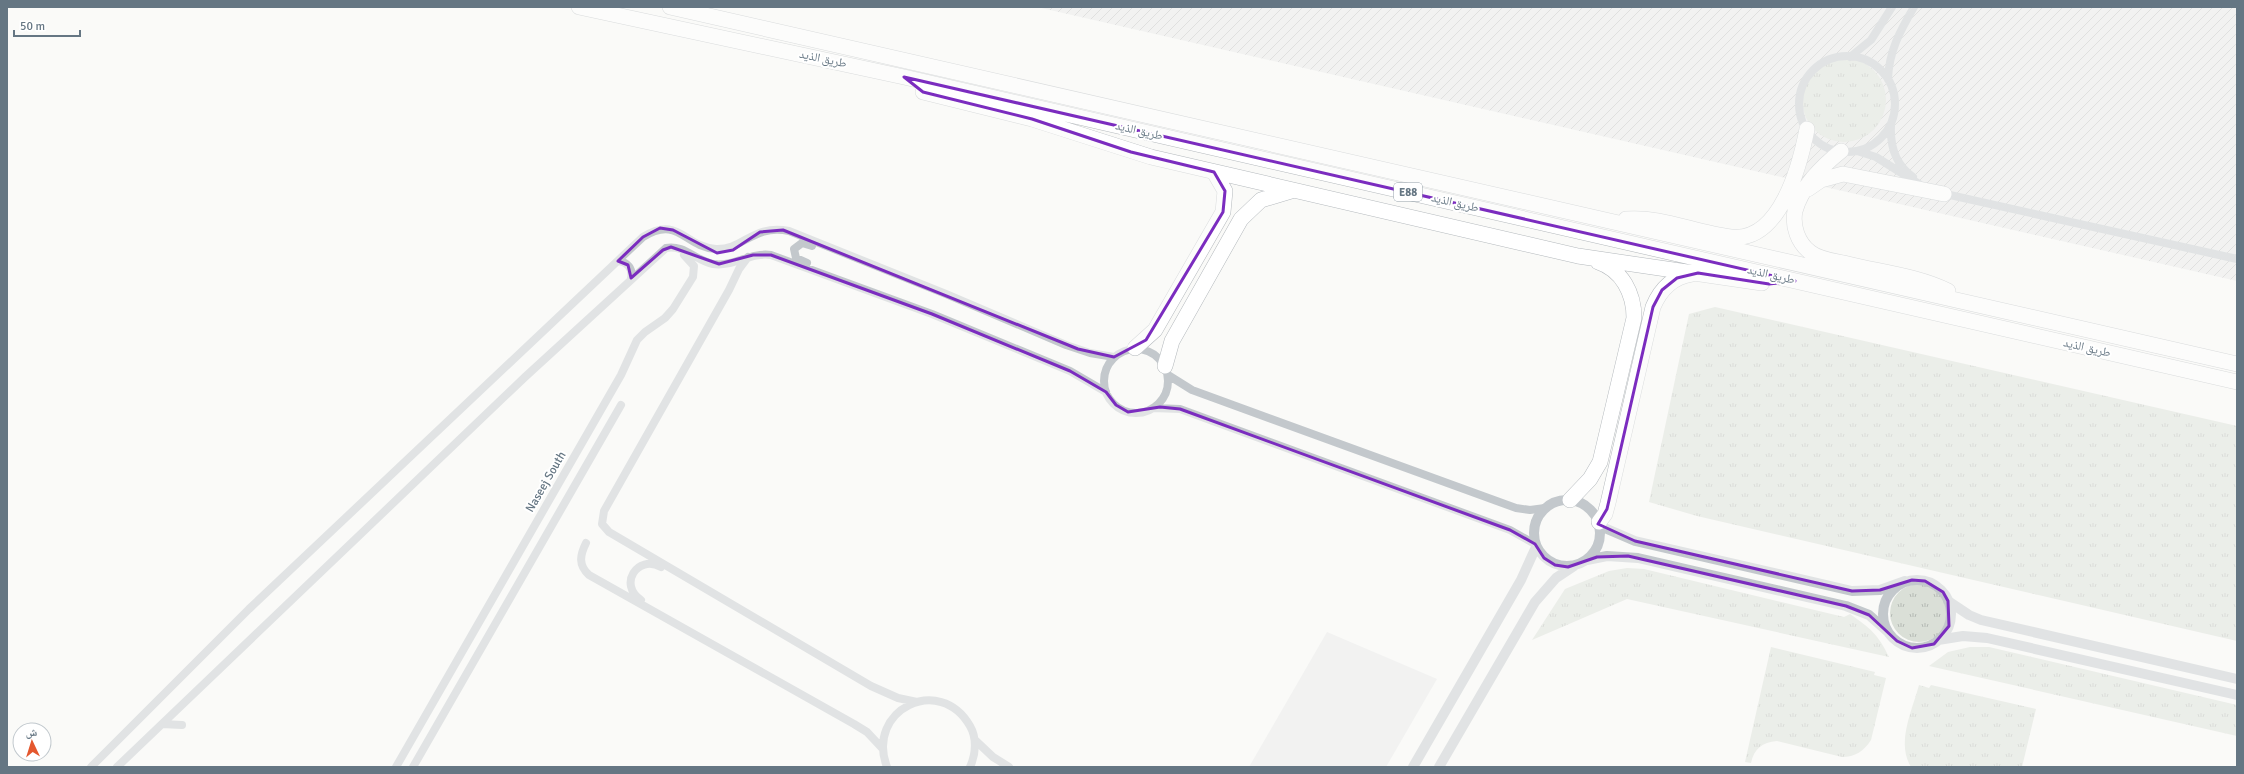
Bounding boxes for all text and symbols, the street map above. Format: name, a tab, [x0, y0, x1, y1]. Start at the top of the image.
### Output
scale bar	[14, 12, 80, 38]
text: 50 m	[20, 19, 45, 34]
street label: طريق الذيد	[798, 47, 848, 71]
street label: طريق الذيد	[1114, 118, 1164, 144]
road number: E88	[1394, 183, 1422, 201]
street label: طريق الذيد	[1430, 190, 1480, 216]
street label: طريق الذيد	[1746, 262, 1796, 288]
street label: طريق الذيد	[2062, 335, 2112, 361]
street label: Naseej South	[523, 449, 569, 515]
north arrow	[12, 722, 52, 762]
text: ش	[25, 726, 38, 740]

